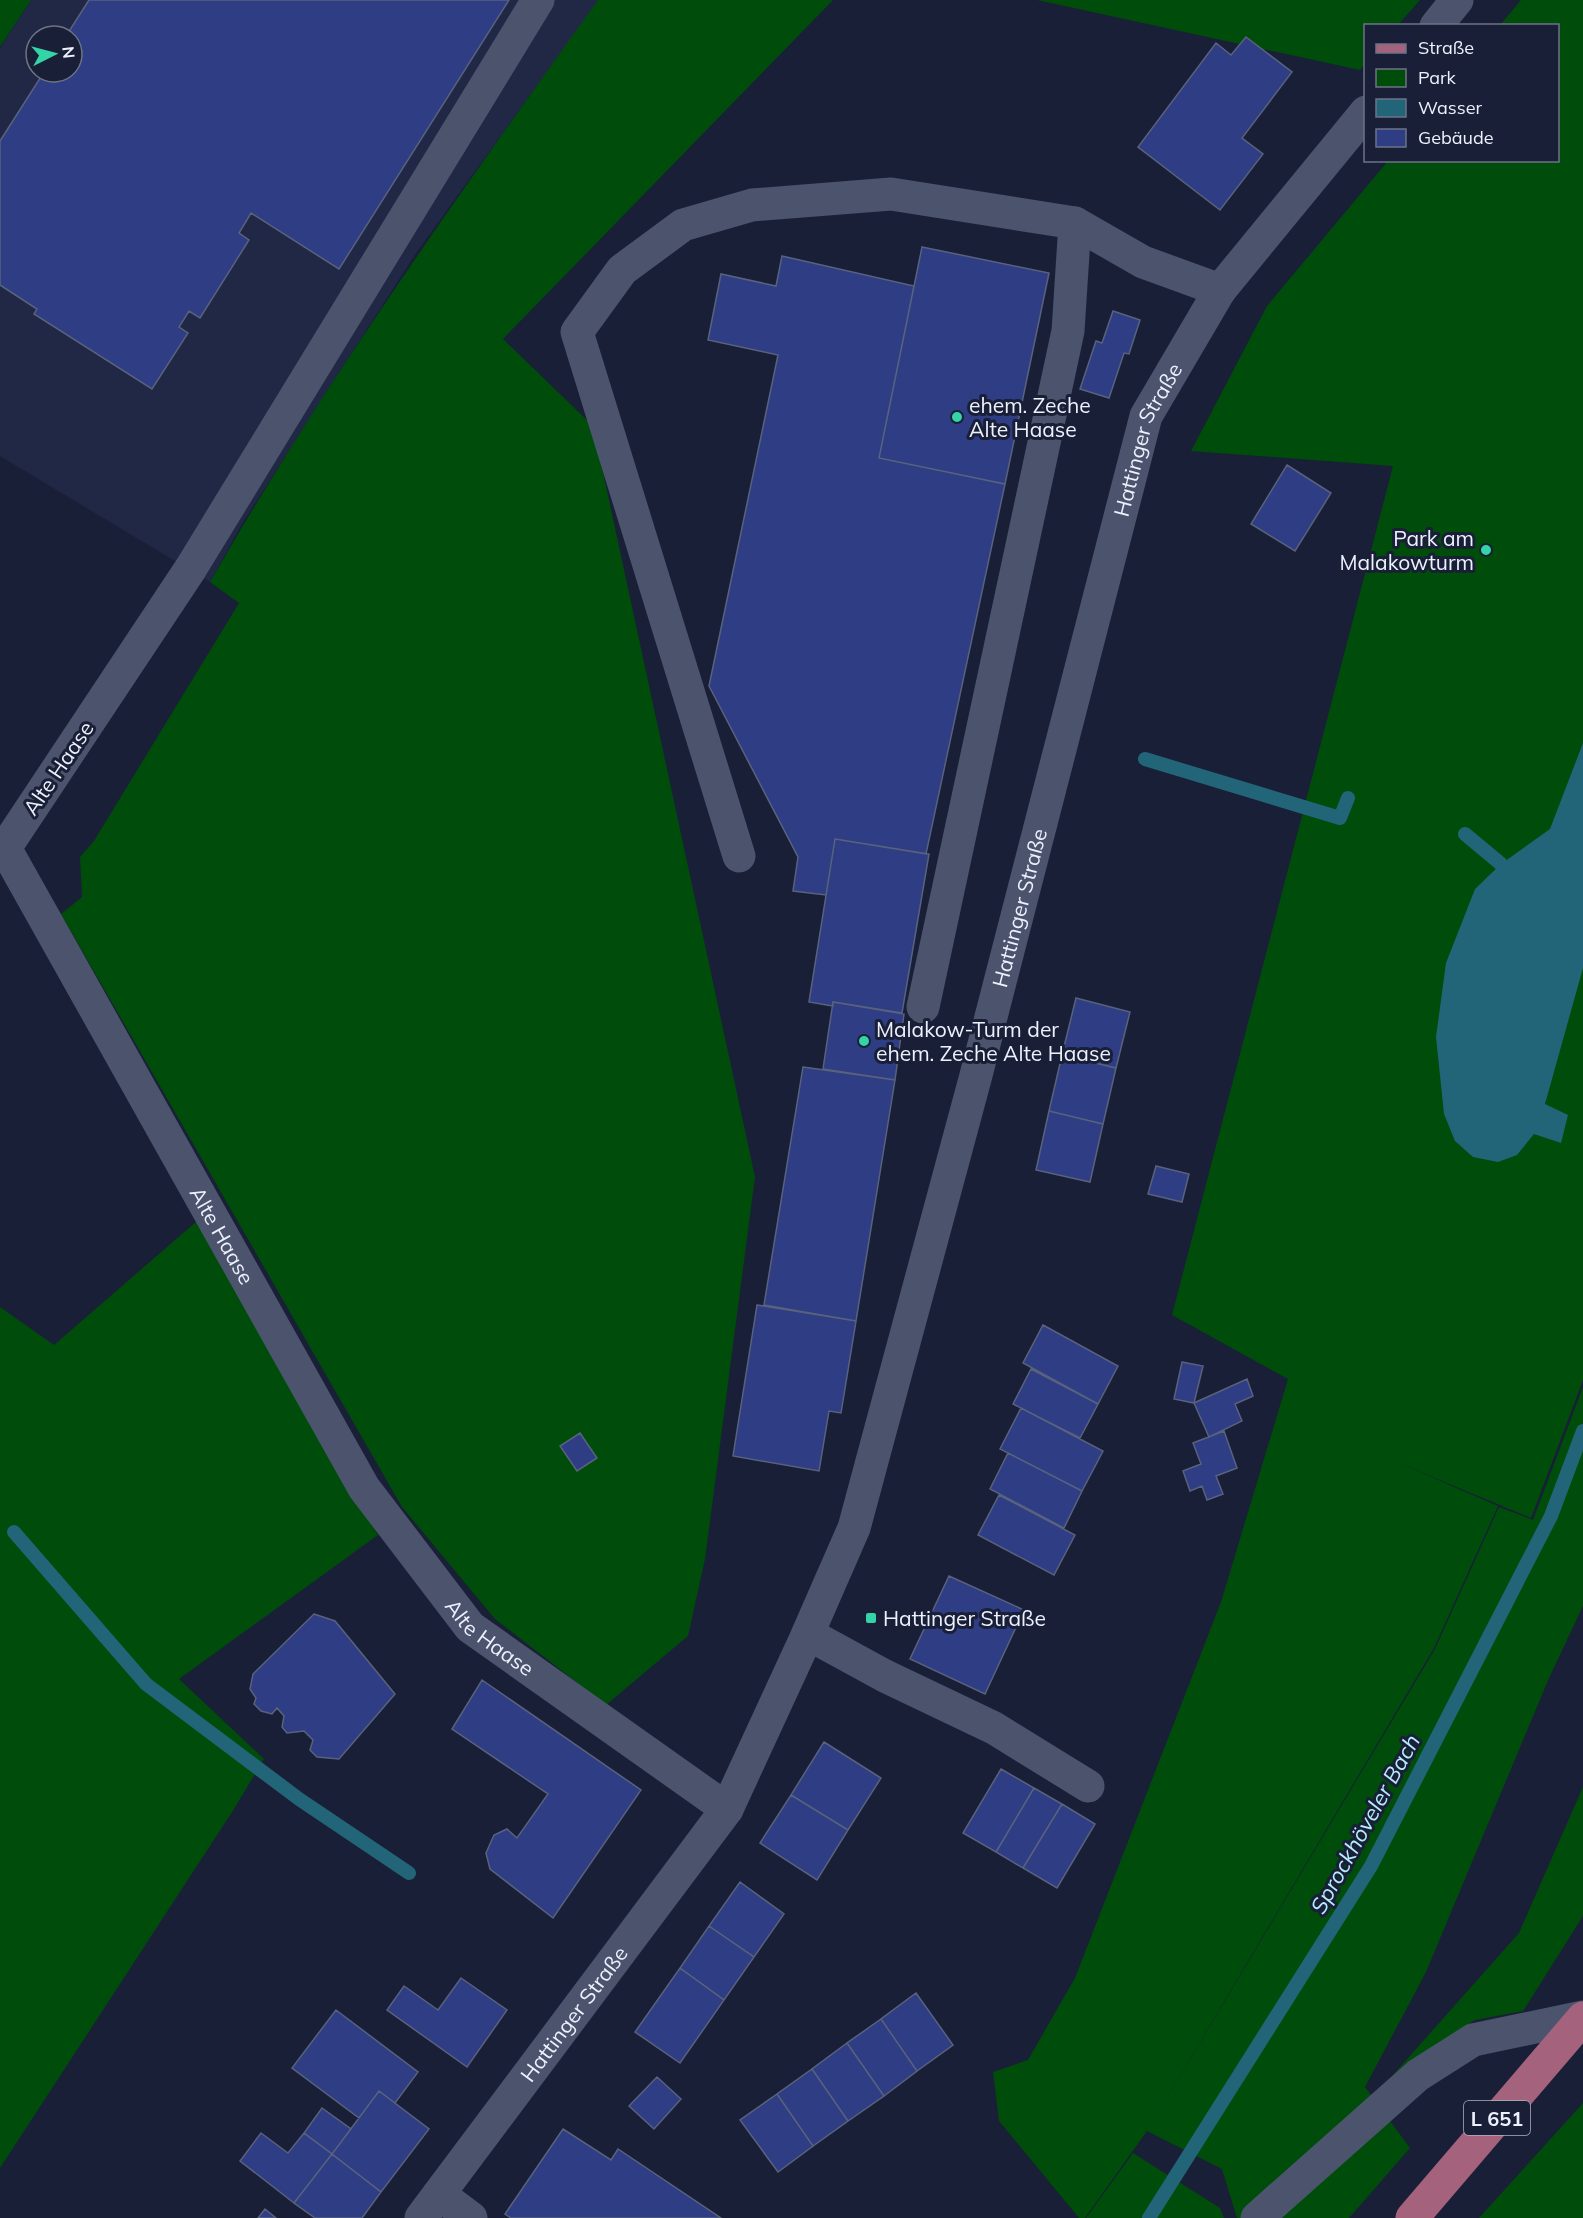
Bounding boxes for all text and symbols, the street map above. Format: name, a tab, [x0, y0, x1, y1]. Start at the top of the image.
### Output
north arrow	[24, 24, 84, 84]
legend	[1364, 24, 1559, 162]
text: Straße	[1418, 36, 1474, 59]
text: N	[58, 45, 79, 59]
text: Park	[1418, 66, 1457, 89]
text: Wasser	[1418, 96, 1482, 119]
text: Gebäude	[1418, 126, 1494, 149]
street label: Hattinger Straße	[1108, 358, 1187, 519]
place label: ehem. Zeche Alte Haase	[969, 392, 1091, 442]
marker: ehem. Zeche Alte Haase	[950, 410, 964, 424]
place label: Park am Malakowturm	[1339, 525, 1474, 575]
marker: Park am Malakowturm	[1479, 543, 1493, 557]
street label: Alte Haase	[17, 716, 99, 820]
street label: Hattinger Straße	[986, 826, 1052, 990]
place label: Malakow-Turm der ehem. Zeche Alte Haase	[876, 1016, 1111, 1066]
marker: Malakow-Turm der ehem. Zeche Alte Haase	[857, 1034, 871, 1048]
street label: Alte Haase	[185, 1182, 260, 1289]
street label: Alte Haase	[440, 1593, 539, 1681]
place label: Hattinger Straße	[883, 1605, 1046, 1631]
marker: Hattinger Straße	[864, 1611, 878, 1625]
water label: Sprockhöveler Bach	[1304, 1729, 1426, 1919]
street label: Hattinger Straße	[515, 1941, 633, 2087]
road number: L 651	[1464, 2101, 1530, 2135]

